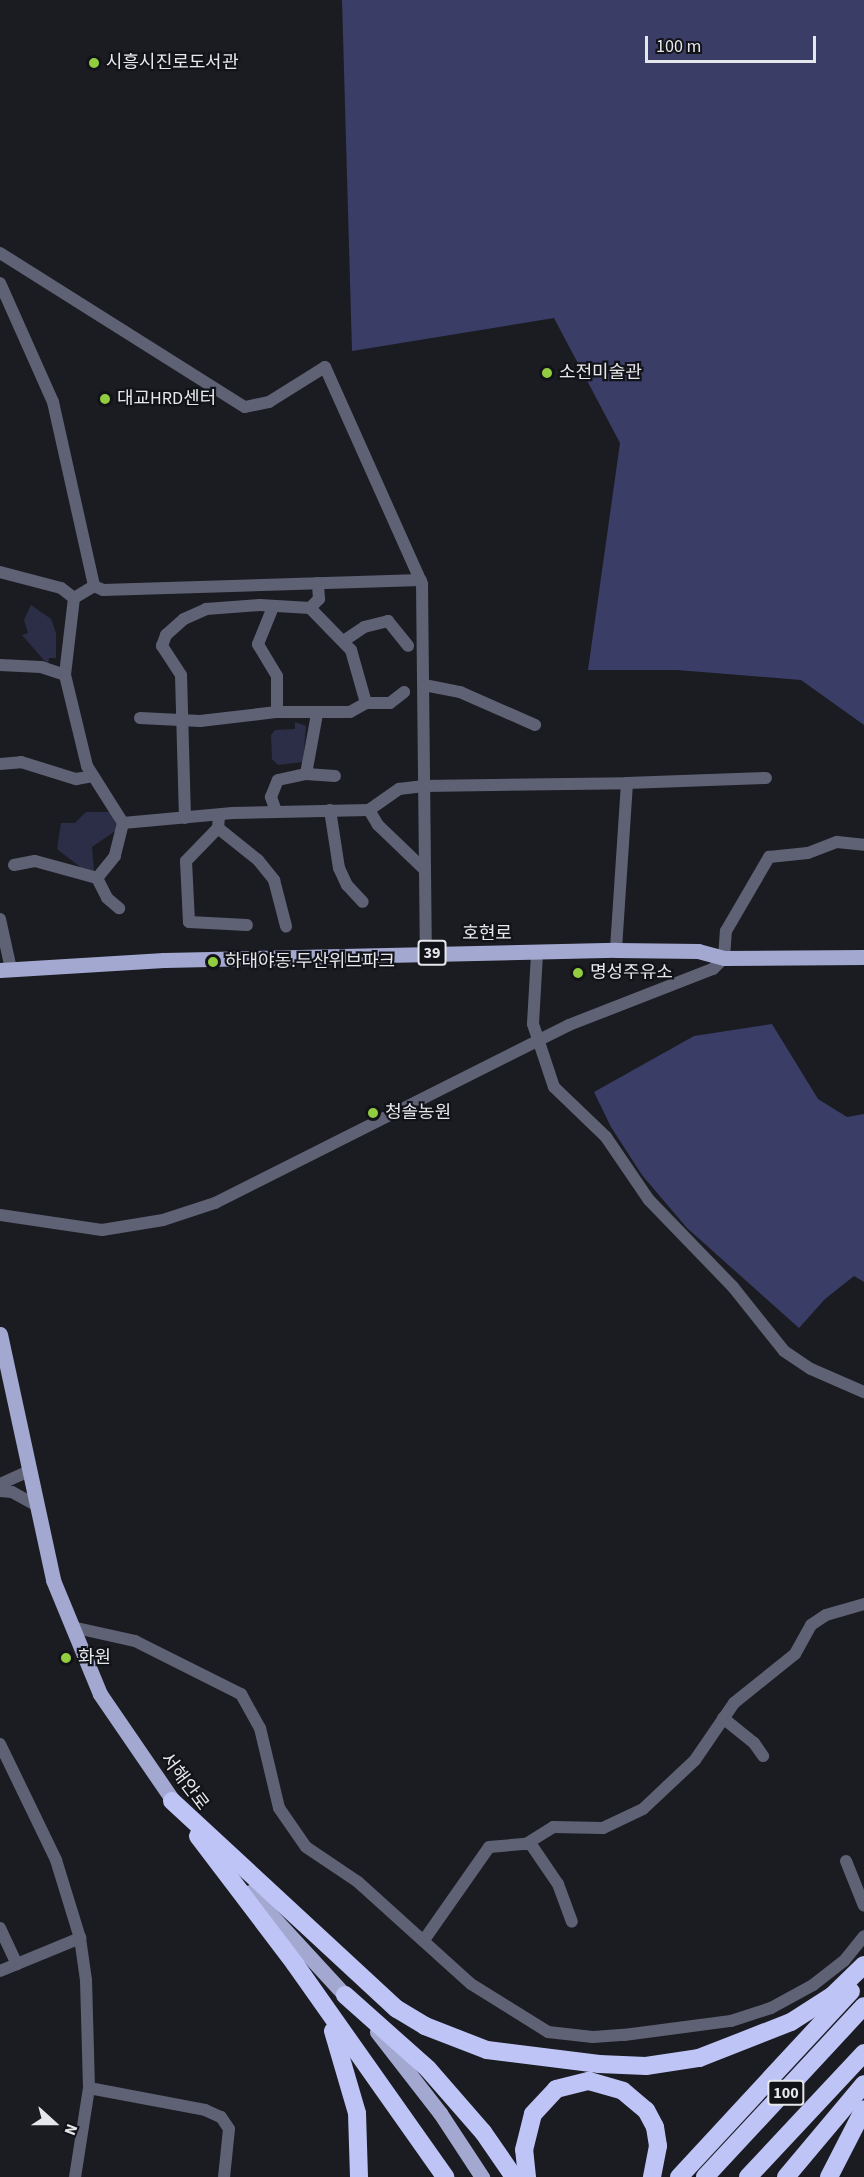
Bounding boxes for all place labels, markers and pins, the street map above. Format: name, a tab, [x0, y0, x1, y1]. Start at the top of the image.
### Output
place label: 시흥시진로도서관	[106, 52, 238, 74]
marker: 시흥시진로도서관	[87, 56, 101, 70]
place label: 소전미술관	[559, 362, 642, 384]
marker: 소전미술관	[540, 366, 554, 380]
place label: 대교HRD센터	[117, 388, 216, 410]
marker: 대교HRD센터	[98, 392, 112, 406]
place label: 하대야동.두산위브파크	[225, 951, 395, 973]
marker: 하대야동.두산위브파크	[206, 955, 220, 969]
place label: 명성주유소	[590, 962, 673, 984]
marker: 명성주유소	[571, 966, 585, 980]
place label: 청솔농원	[385, 1102, 451, 1124]
marker: 청솔농원	[366, 1106, 380, 1120]
place label: 화원	[78, 1647, 111, 1669]
marker: 화원	[59, 1651, 73, 1665]

